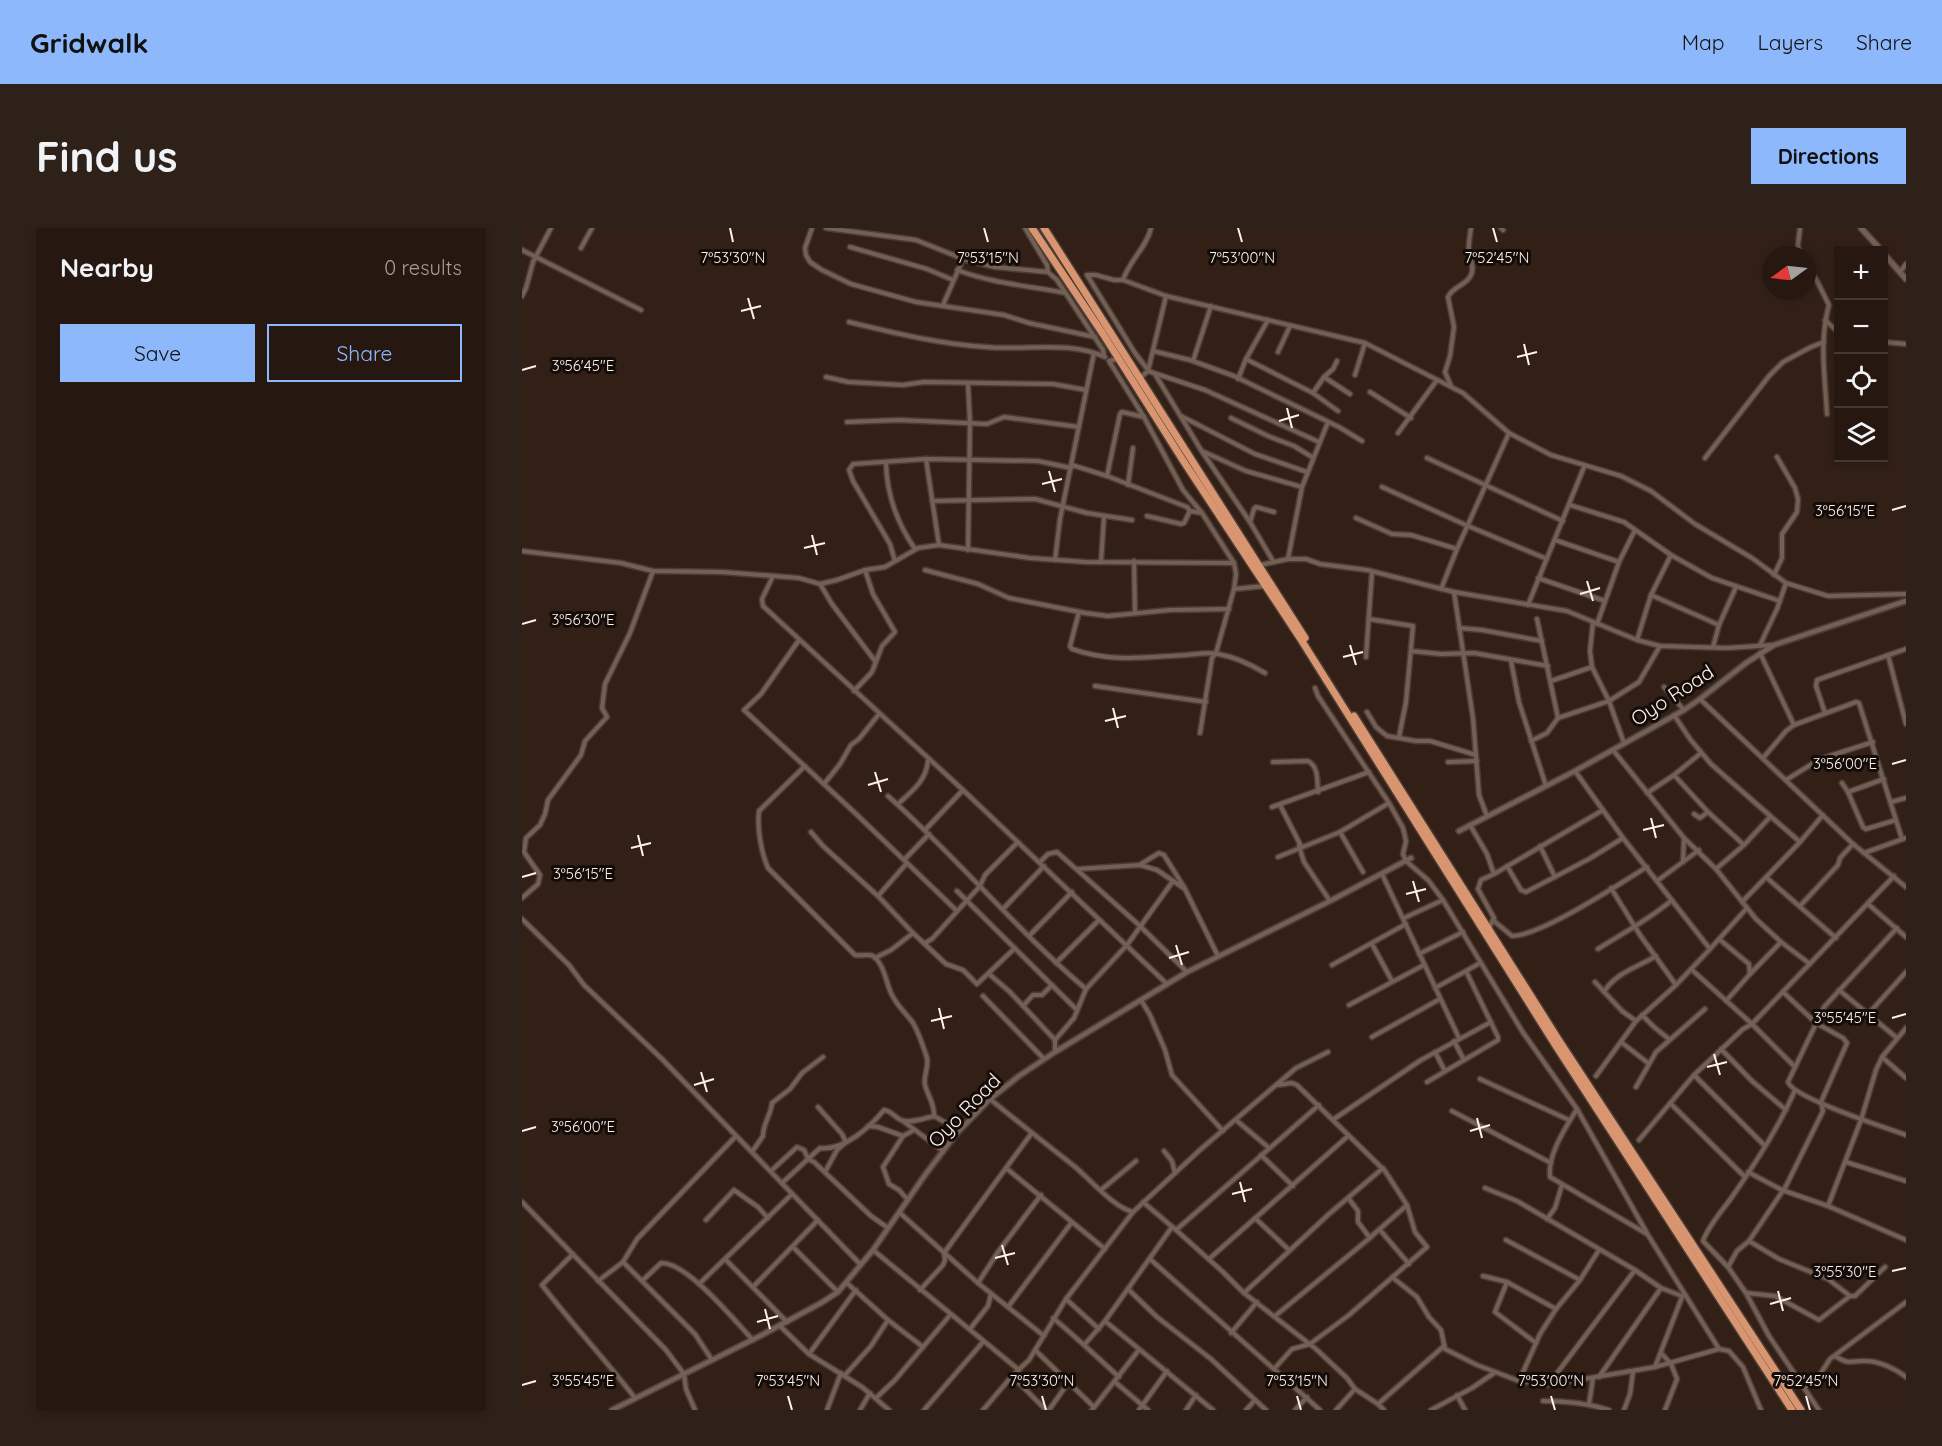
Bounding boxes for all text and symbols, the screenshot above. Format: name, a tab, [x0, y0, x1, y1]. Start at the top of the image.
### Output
text: Gridwalk	[30, 25, 149, 60]
text: Map	[1682, 29, 1725, 55]
text: Layers	[1758, 29, 1823, 55]
text: Share	[1856, 29, 1912, 55]
button: Directions	[1751, 128, 1906, 184]
text: Find us	[36, 130, 178, 183]
north arrow	[1762, 246, 1816, 300]
map controls	[1834, 246, 1888, 462]
button: +	[1834, 246, 1888, 300]
text: 7°53'30"N	[700, 248, 766, 267]
text: 7°53'15"N	[957, 248, 1019, 267]
text: 7°53'00"N	[1209, 248, 1275, 267]
text: 7°52'45"N	[1465, 248, 1529, 267]
text: Nearby	[60, 251, 154, 284]
text: 0 results	[384, 255, 462, 280]
button: −	[1834, 300, 1888, 354]
button: Save	[60, 324, 255, 382]
button: Share	[267, 324, 462, 382]
button: locate	[1834, 354, 1888, 408]
text: 3°56'45"E	[552, 356, 614, 375]
button: layers	[1834, 408, 1888, 462]
text: 3°56'15"E	[1815, 501, 1875, 520]
text: 3°56'30"E	[551, 610, 615, 629]
street label: Oyo Road	[1626, 659, 1718, 731]
text: 3°56'00"E	[1813, 754, 1877, 773]
text: 3°56'15"E	[553, 864, 613, 883]
text: 3°55'45"E	[1814, 1008, 1876, 1027]
street label: Oyo Road	[922, 1068, 1006, 1152]
text: 3°56'00"E	[551, 1117, 615, 1136]
text: 3°55'30"E	[1813, 1262, 1877, 1281]
text: 3°55'45"E	[552, 1371, 614, 1390]
text: 7°53'45"N	[756, 1371, 820, 1390]
text: 7°53'30"N	[1009, 1371, 1075, 1390]
text: 7°53'15"N	[1266, 1371, 1328, 1390]
text: 7°53'00"N	[1518, 1371, 1584, 1390]
text: 7°52'45"N	[1774, 1371, 1838, 1390]

